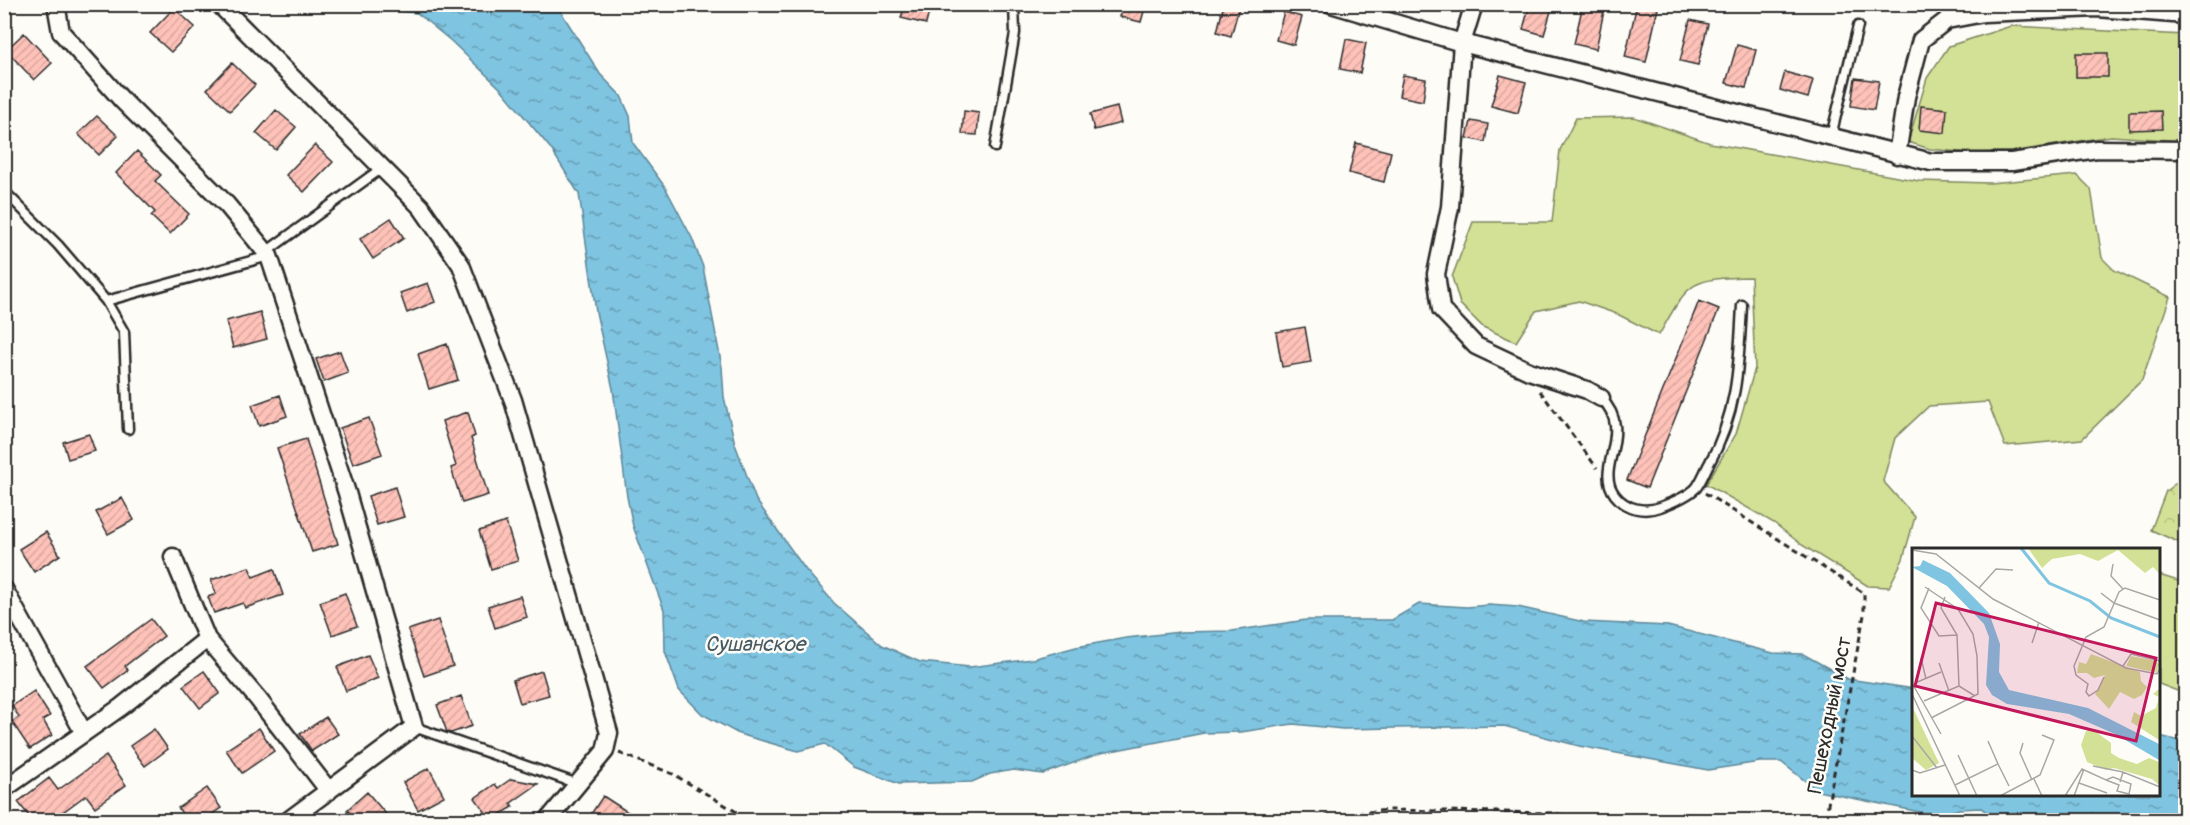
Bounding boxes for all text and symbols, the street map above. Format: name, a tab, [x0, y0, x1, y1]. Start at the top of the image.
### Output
inset map	[1912, 548, 2160, 795]
water label: Сушанское	[705, 631, 808, 658]
street label: Пешеходный мост	[1802, 635, 1857, 796]

